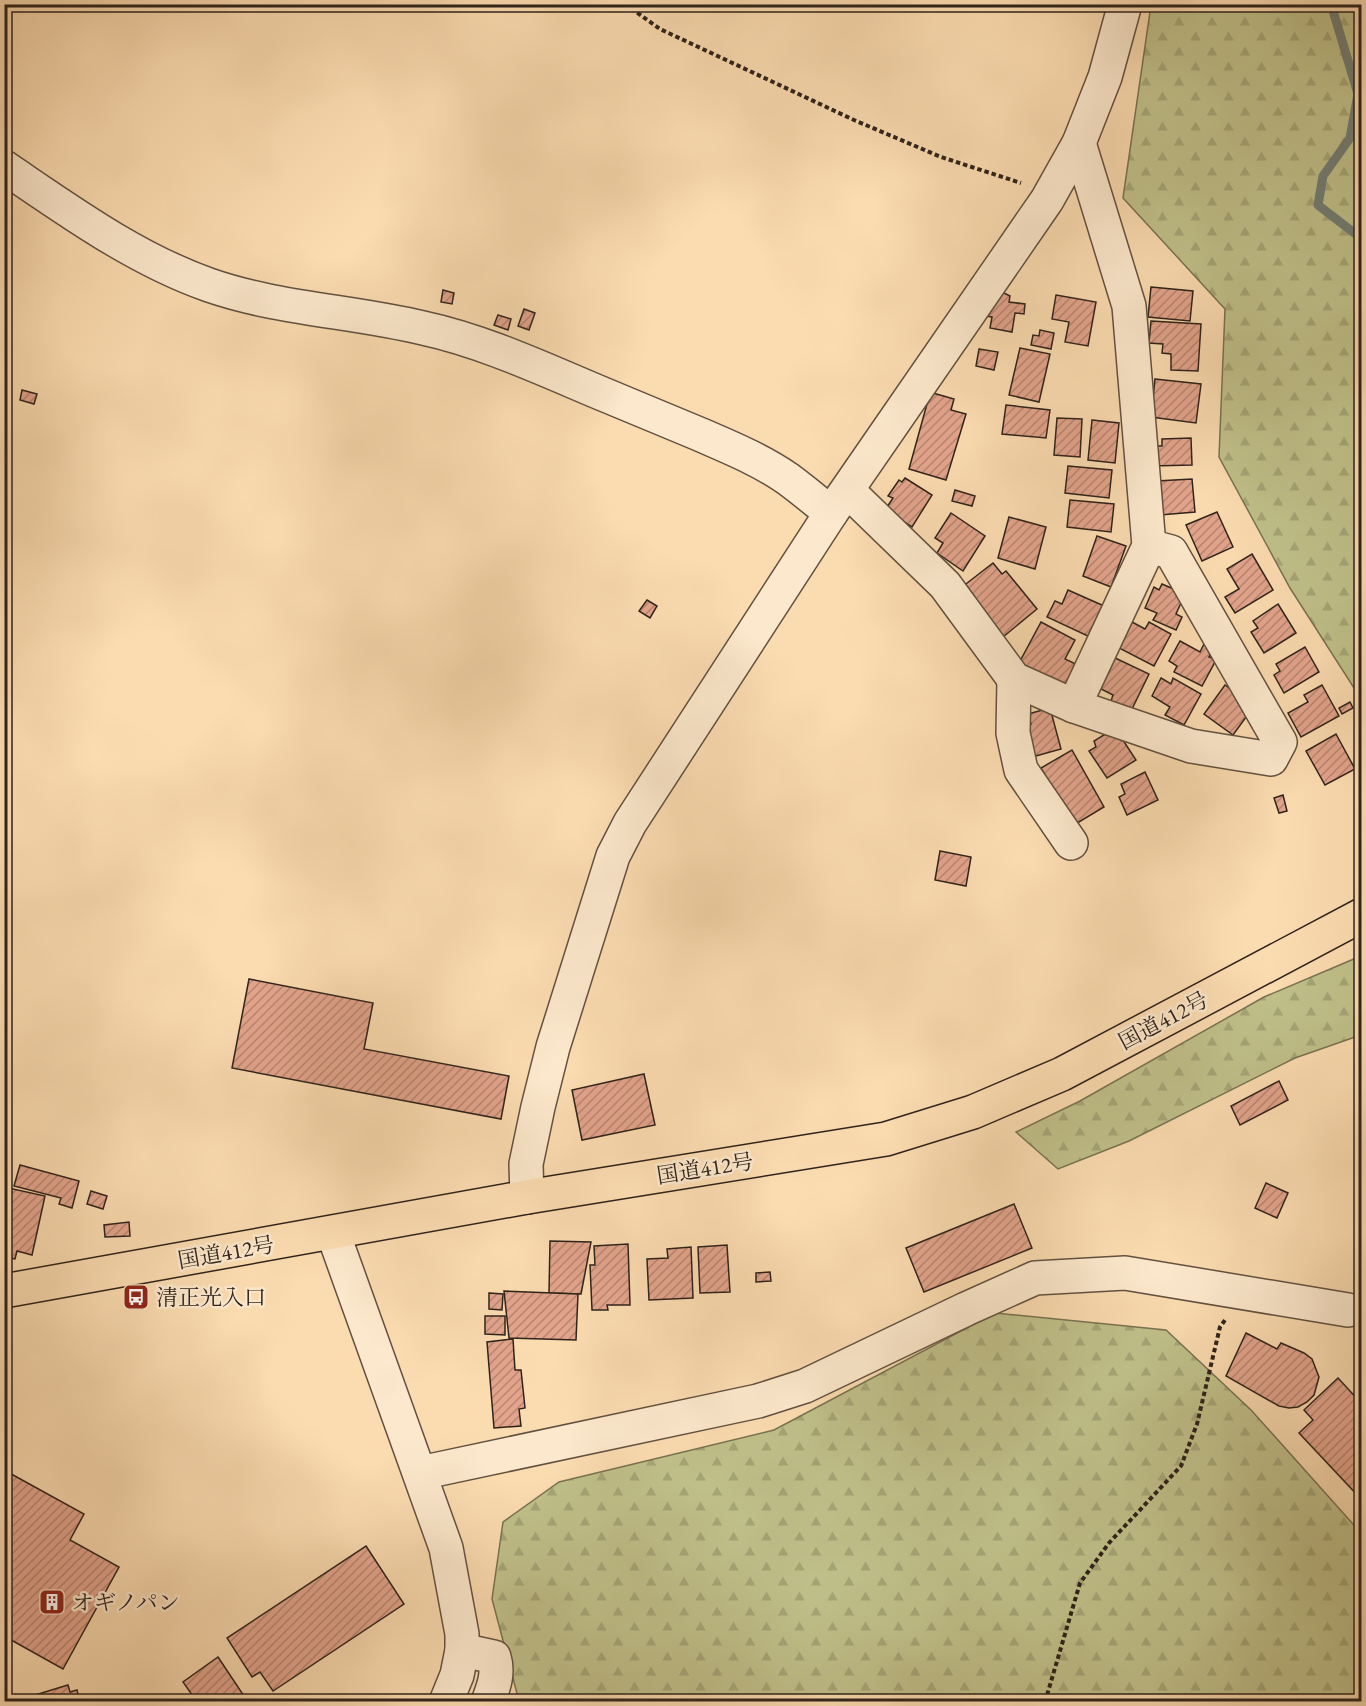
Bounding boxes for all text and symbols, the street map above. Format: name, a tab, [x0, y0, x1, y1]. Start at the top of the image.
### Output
street label: 国道412号	[1113, 985, 1213, 1056]
street label: 国道412号	[655, 1147, 756, 1190]
street label: 国道412号	[175, 1230, 277, 1275]
bus stop icon: 清正光入口	[121, 1282, 151, 1312]
place label: 清正光入口	[156, 1283, 266, 1312]
building icon: オギノパン	[37, 1587, 67, 1617]
place label: オギノパン	[72, 1588, 180, 1617]

